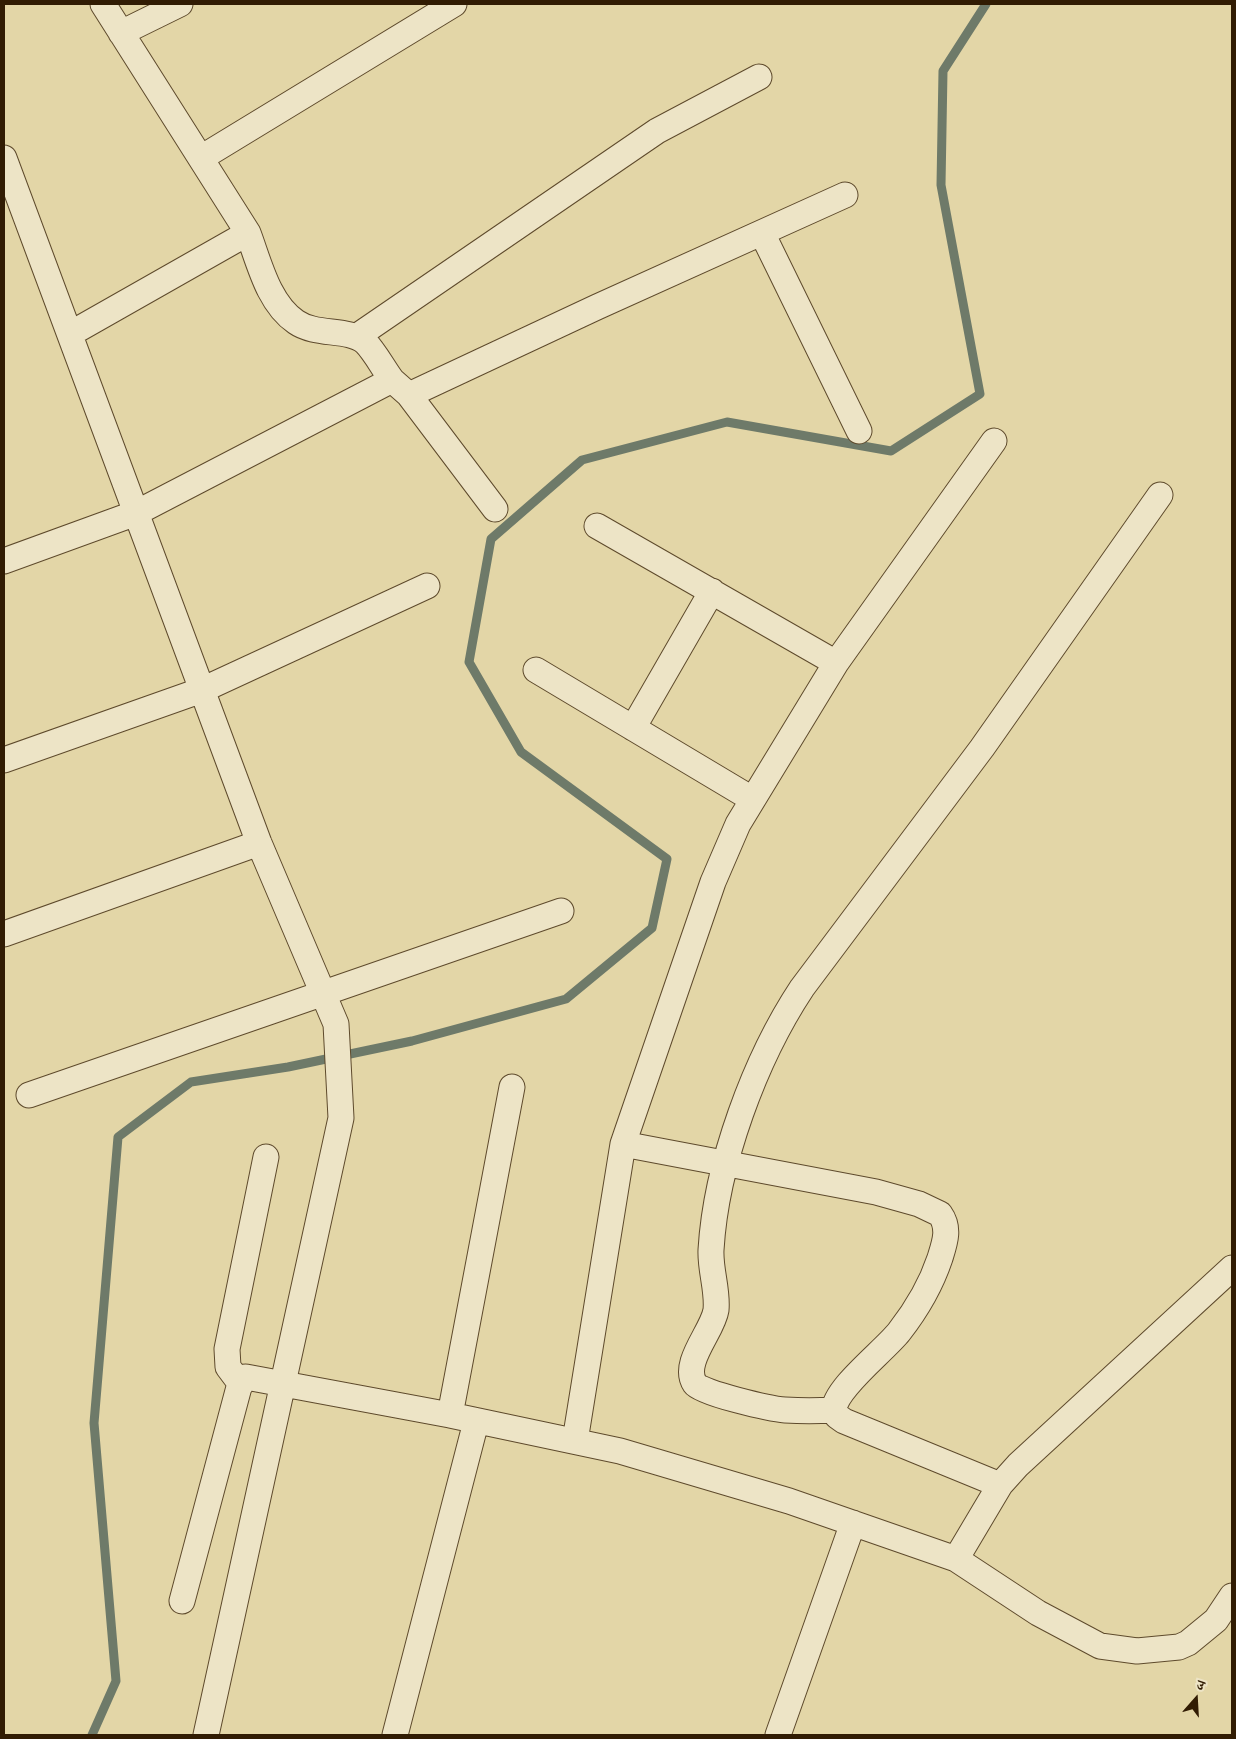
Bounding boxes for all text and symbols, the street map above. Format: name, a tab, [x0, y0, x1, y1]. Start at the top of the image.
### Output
north arrow	[1171, 1674, 1221, 1724]
text: उ	[1194, 1674, 1208, 1695]

